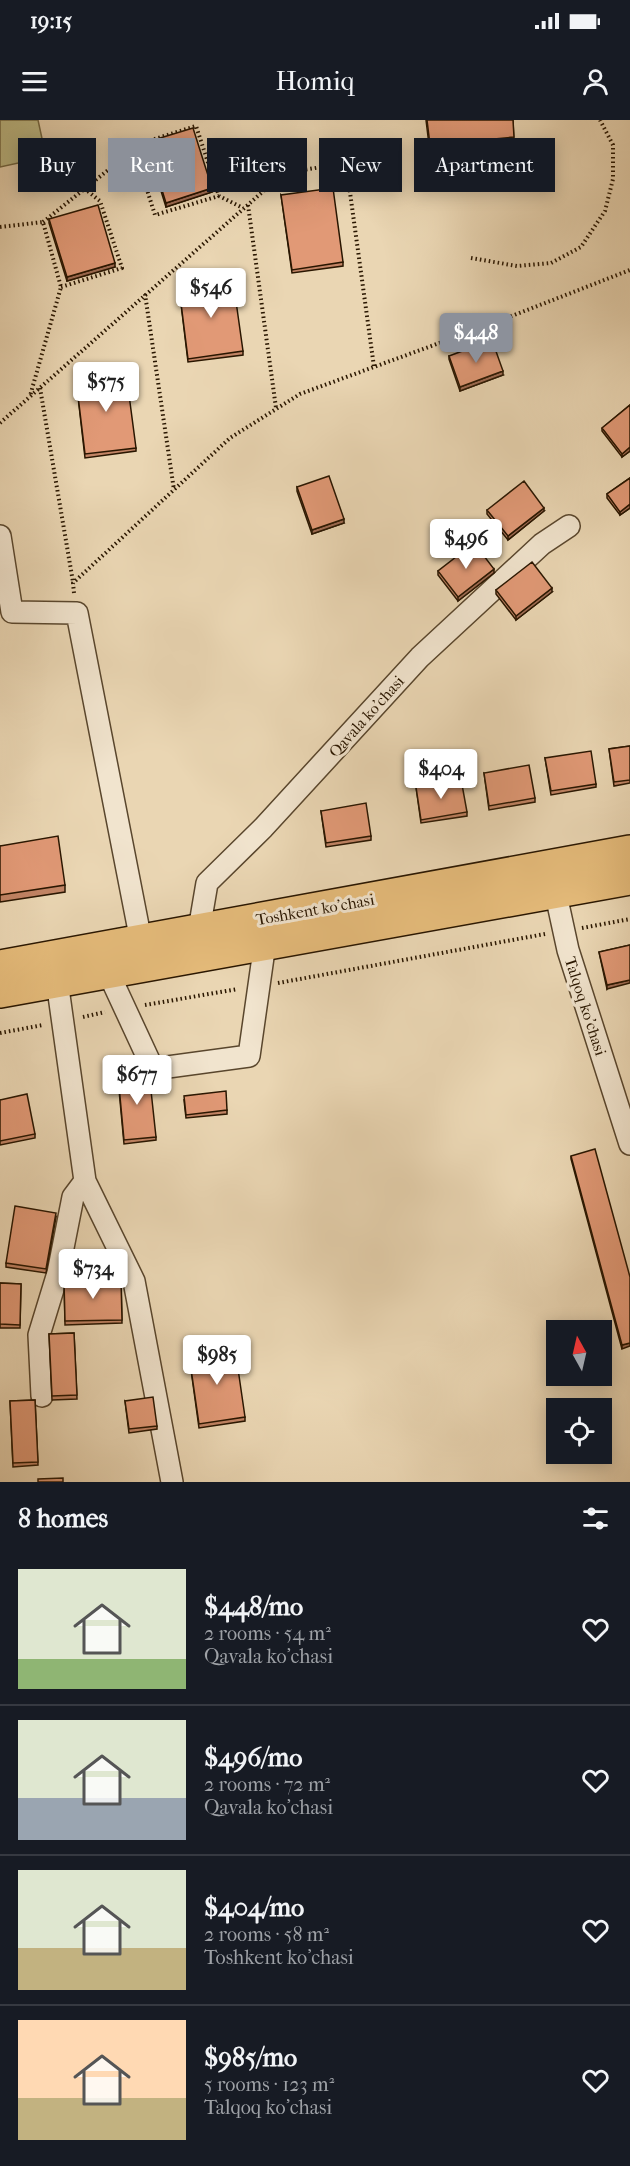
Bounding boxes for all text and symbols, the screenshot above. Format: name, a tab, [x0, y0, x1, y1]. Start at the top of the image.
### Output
text: 19:15	[30, 8, 72, 34]
icon: menu	[18, 65, 51, 98]
text: Homiq	[276, 65, 354, 97]
icon: person	[579, 65, 612, 98]
chip: Buy	[18, 138, 96, 192]
chip: Rent	[108, 138, 195, 192]
chip: Filters	[207, 138, 307, 192]
chip: New	[319, 138, 402, 192]
chip: Apartment	[414, 138, 555, 192]
pin: $546	[175, 268, 247, 319]
text: $546	[190, 276, 232, 299]
pin: $448	[440, 313, 512, 364]
text: $448	[454, 321, 498, 344]
pin: $575	[70, 362, 142, 413]
text: $575	[87, 370, 125, 393]
pin: $496	[430, 519, 502, 570]
text: $496	[444, 527, 488, 550]
street label: Qavala ko'chasi	[325, 671, 408, 761]
pin: $404	[405, 749, 477, 800]
text: $404	[418, 757, 464, 780]
street label: Toshkent ko'chasi	[254, 890, 376, 929]
street label: Talqoq ko'chasi	[561, 954, 610, 1058]
pin: $677	[101, 1055, 173, 1106]
text: $677	[117, 1063, 158, 1086]
pin: $734	[57, 1249, 129, 1300]
text: $734	[73, 1257, 113, 1280]
north arrow	[546, 1320, 612, 1386]
map controls	[546, 1320, 612, 1464]
pin: $985	[181, 1335, 253, 1386]
text: $985	[197, 1343, 237, 1366]
button: locate	[546, 1398, 612, 1464]
icon: filters	[579, 1502, 612, 1535]
text: 8 homes	[18, 1503, 108, 1534]
text: $448/mo	[204, 1591, 303, 1622]
icon: home	[66, 1593, 138, 1665]
icon: heart	[579, 1613, 612, 1646]
text: 2 rooms · 54 m²	[204, 1622, 331, 1645]
text: Qavala ko'chasi	[204, 1645, 333, 1668]
text: $496/mo	[204, 1742, 302, 1773]
icon: home	[66, 1744, 138, 1816]
icon: heart	[579, 1764, 612, 1797]
text: 2 rooms · 72 m²	[204, 1773, 330, 1796]
text: Qavala ko'chasi	[204, 1796, 333, 1819]
text: $404/mo	[204, 1892, 304, 1923]
icon: home	[66, 1894, 138, 1966]
icon: heart	[579, 1914, 612, 1947]
text: 2 rooms · 58 m²	[204, 1923, 329, 1946]
text: Toshkent ko'chasi	[204, 1946, 354, 1969]
text: $985/mo	[204, 2042, 297, 2073]
icon: home	[66, 2044, 138, 2116]
icon: heart	[579, 2064, 612, 2097]
text: 5 rooms · 123 m²	[204, 2073, 334, 2096]
text: Talqoq ko'chasi	[204, 2096, 332, 2119]

